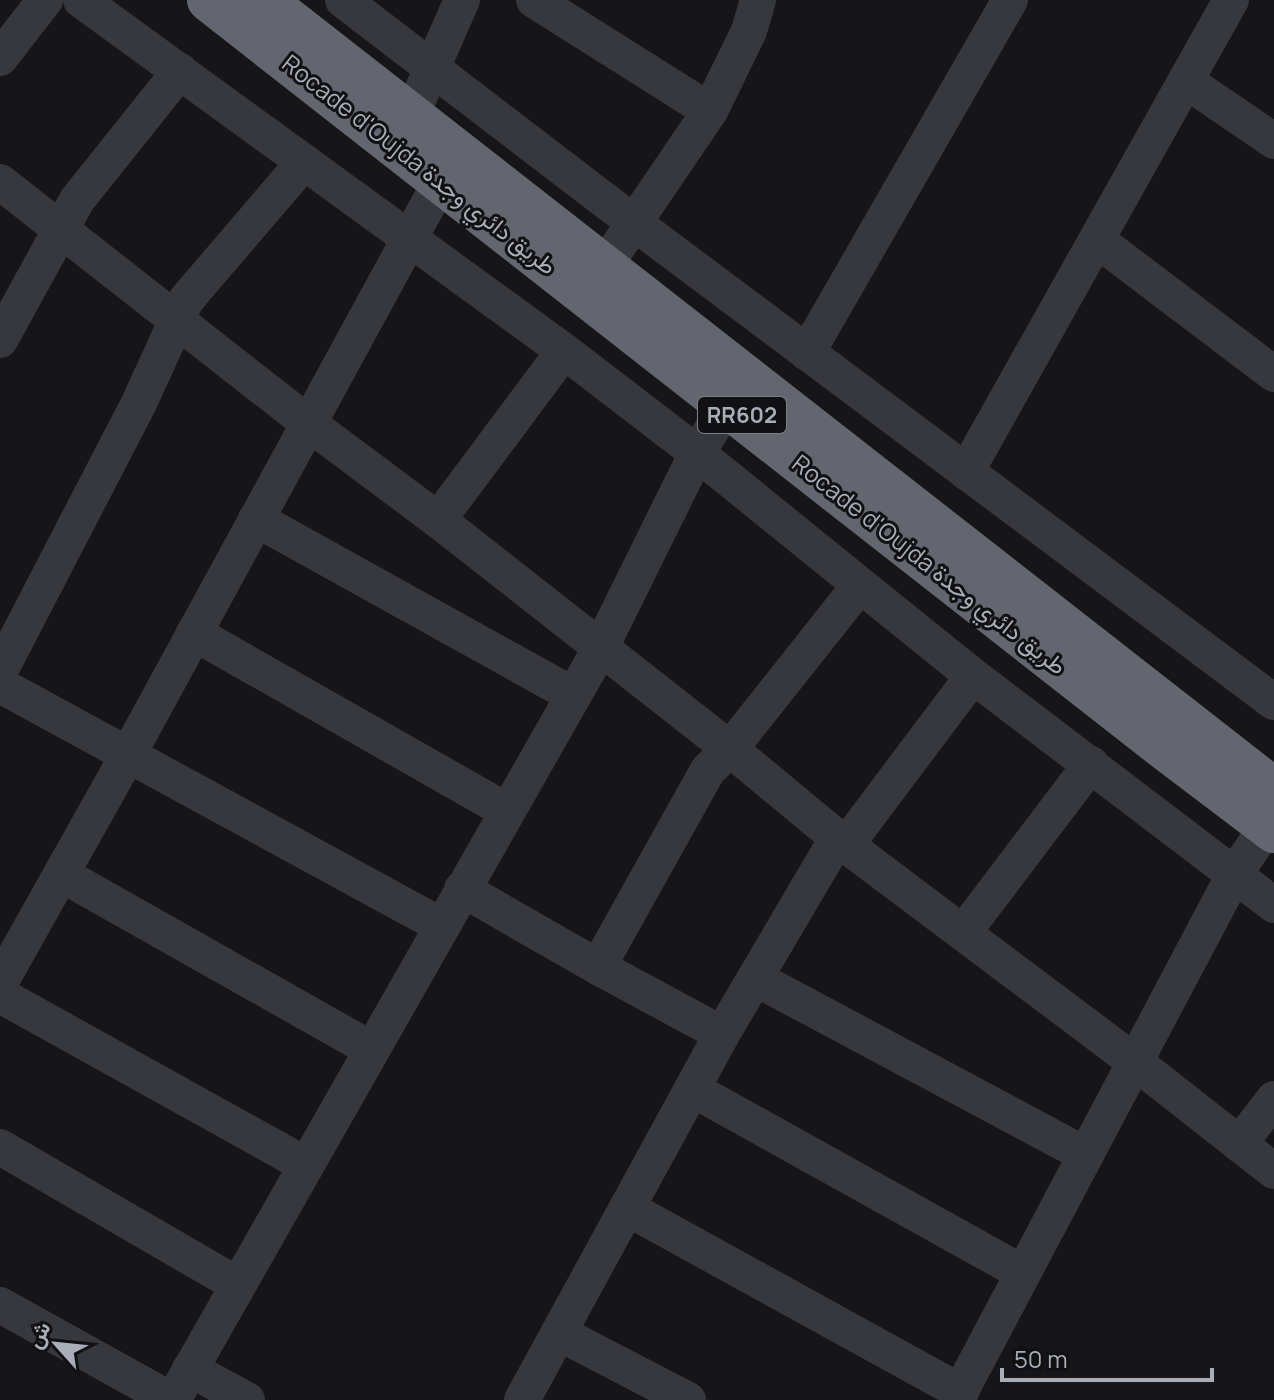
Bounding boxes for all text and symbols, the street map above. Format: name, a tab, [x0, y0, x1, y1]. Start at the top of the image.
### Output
street label: Rocade d'Oujda طريق دائري وجدة	[273, 46, 564, 285]
road number: RR602	[698, 397, 786, 433]
street label: Rocade d'Oujda طريق دائري وجدة	[783, 446, 1074, 685]
north arrow	[16, 1304, 96, 1384]
text: ش	[19, 1316, 58, 1354]
scale bar	[1002, 1332, 1212, 1382]
text: 50 m	[1014, 1342, 1068, 1375]

